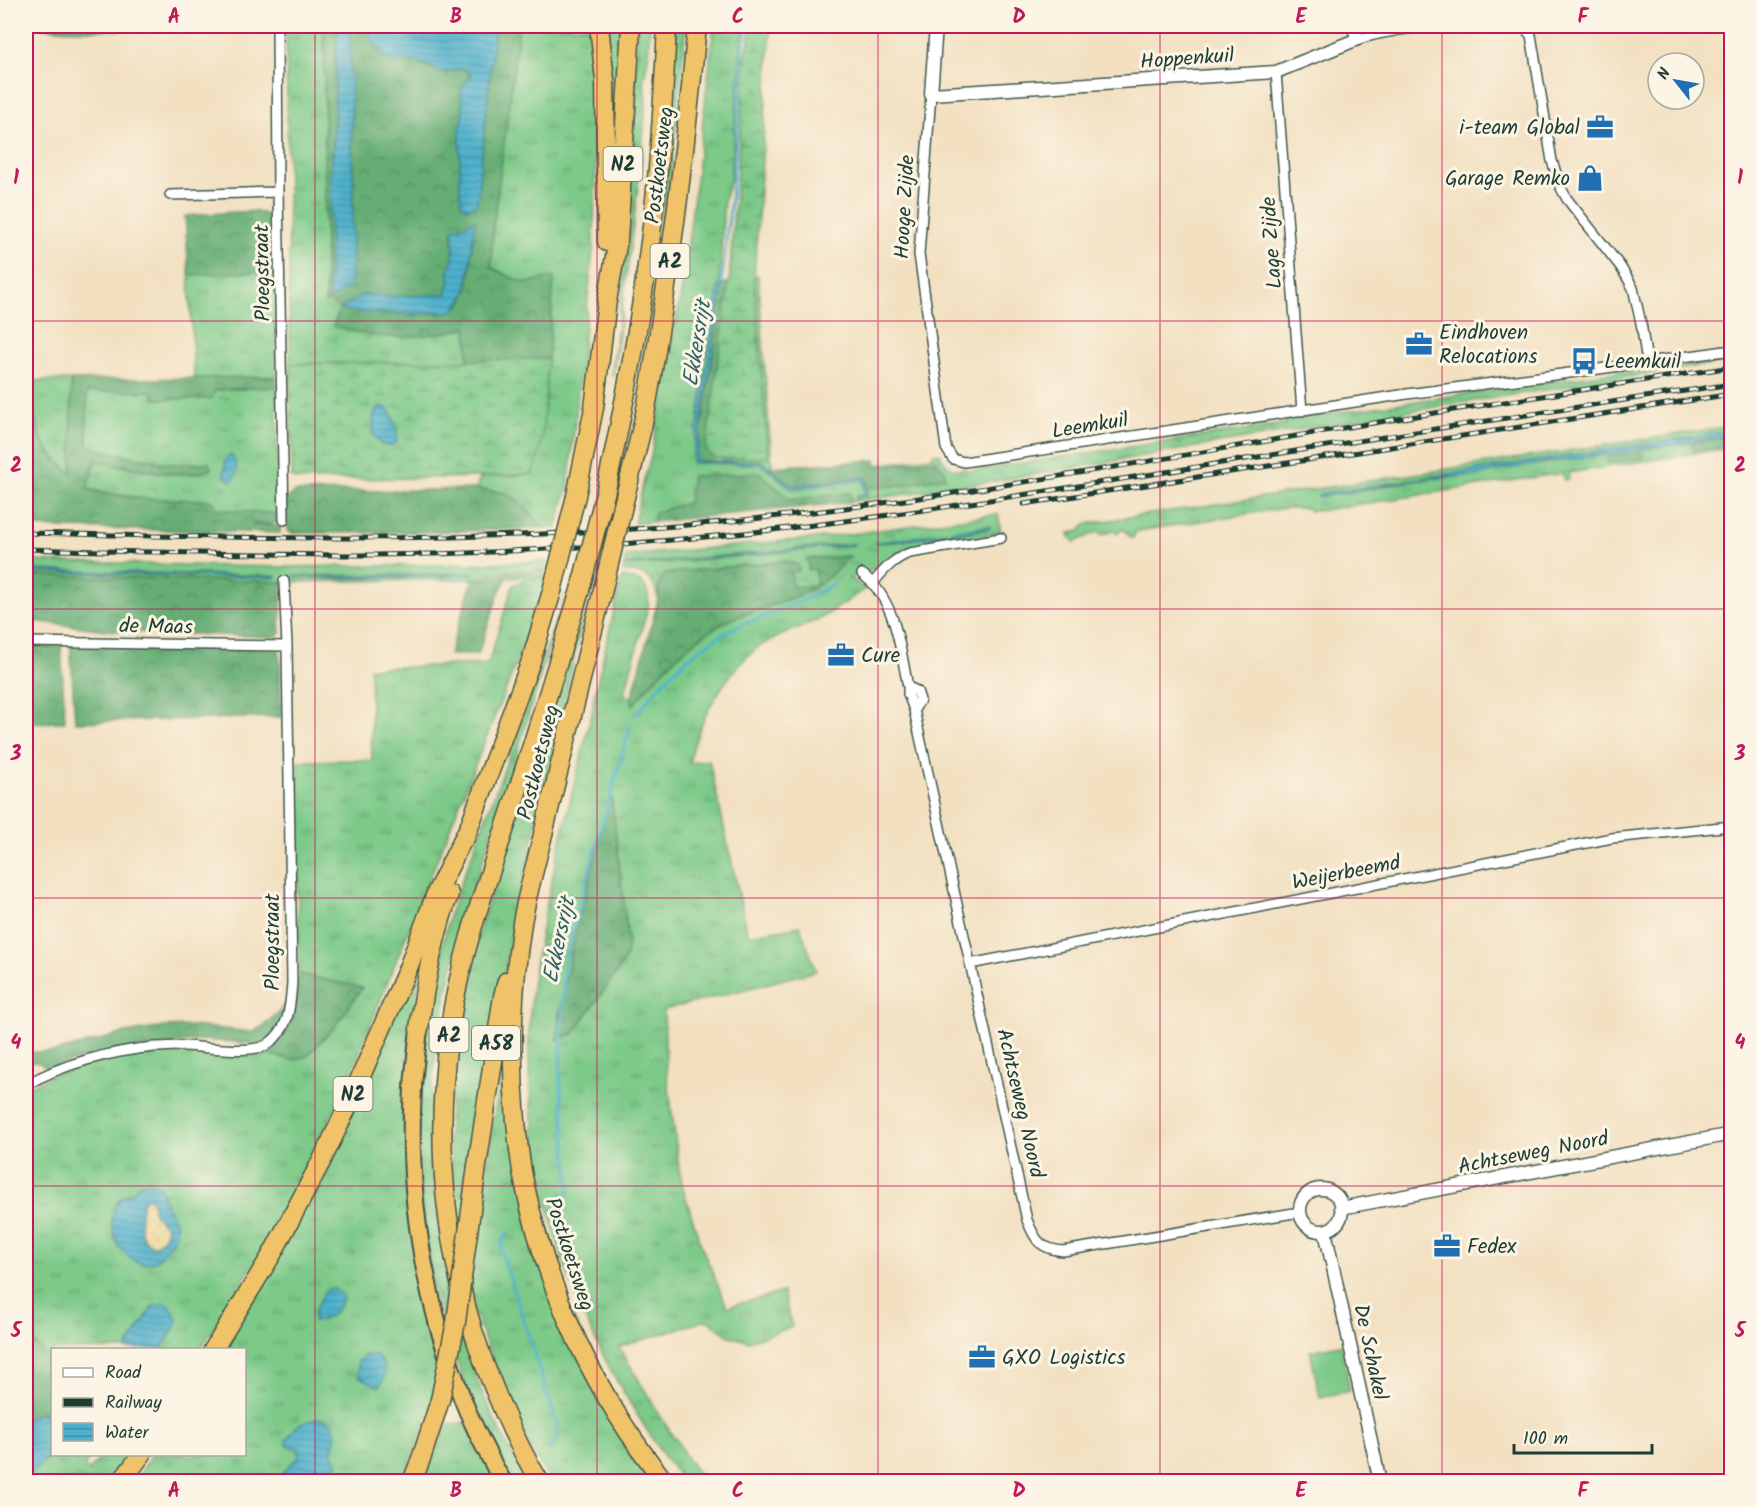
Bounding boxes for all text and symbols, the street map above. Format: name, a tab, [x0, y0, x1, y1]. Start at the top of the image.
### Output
text: A	[168, 2, 180, 34]
text: B	[450, 2, 462, 34]
text: C	[732, 2, 744, 34]
text: D	[1012, 2, 1026, 34]
text: E	[1295, 2, 1307, 34]
text: F	[1578, 2, 1590, 34]
street label: Hoppenkuil	[1139, 40, 1235, 79]
north arrow	[1646, 51, 1706, 111]
text: N	[1651, 63, 1678, 85]
street label: Postkoetsweg	[637, 105, 684, 225]
place label: i-team Global	[1459, 112, 1580, 145]
office icon: i-team Global	[1585, 112, 1615, 142]
road number: N2	[604, 147, 642, 181]
street label: Hooge Zijde	[886, 154, 925, 260]
text: 1	[13, 163, 19, 195]
place label: Garage Remko	[1445, 163, 1570, 196]
shop icon: Garage Remko	[1575, 163, 1605, 193]
text: 1	[1737, 163, 1743, 195]
street label: Lage Zijde	[1253, 195, 1292, 290]
street label: Ploegstraat	[246, 223, 281, 322]
road number: A2	[650, 244, 690, 278]
water label: Ekkersrijt	[674, 294, 723, 389]
place label: Eindhoven Relocations	[1439, 317, 1537, 374]
office icon: Eindhoven Relocations	[1404, 329, 1434, 359]
bus stop icon: Leemkuil	[1569, 346, 1599, 376]
place label: Leemkuil	[1604, 346, 1681, 379]
street label: Leemkuil	[1050, 404, 1131, 449]
text: 2	[10, 451, 22, 483]
text: 2	[1734, 451, 1746, 483]
street label: de Maas	[119, 610, 193, 645]
office icon: Cure	[826, 640, 856, 670]
place label: Cure	[861, 640, 901, 673]
street label: Postkoetsweg	[509, 701, 570, 823]
text: 3	[10, 739, 22, 771]
text: 3	[1734, 739, 1746, 771]
street label: Weijerbeemd	[1289, 847, 1404, 900]
water label: Ekkersrijt	[534, 891, 587, 987]
street label: Ploegstraat	[257, 892, 290, 991]
road number: A2	[430, 1018, 468, 1052]
street label: Achtseweg Noord	[986, 1025, 1053, 1182]
road number: A58	[472, 1026, 520, 1060]
text: 4	[11, 1028, 22, 1060]
text: 4	[1735, 1028, 1746, 1060]
road number: N2	[334, 1077, 372, 1111]
street label: Achtseweg Noord	[1455, 1123, 1612, 1184]
street label: Postkoetsweg	[535, 1194, 602, 1315]
office icon: Fedex	[1432, 1231, 1462, 1261]
place label: Fedex	[1467, 1231, 1517, 1264]
street label: De Schakel	[1343, 1301, 1396, 1403]
text: 5	[10, 1316, 23, 1348]
text: 5	[1734, 1316, 1747, 1348]
office icon: GXO Logistics	[967, 1342, 997, 1372]
place label: GXO Logistics	[1002, 1342, 1126, 1375]
legend	[51, 1348, 246, 1456]
text: Road	[105, 1359, 142, 1388]
text: Railway	[105, 1389, 162, 1418]
scale bar	[1514, 1417, 1652, 1455]
text: Water	[105, 1419, 150, 1448]
text: 100 m	[1523, 1425, 1568, 1454]
text: A	[168, 1476, 180, 1507]
text: B	[450, 1476, 462, 1507]
text: C	[732, 1476, 744, 1507]
text: D	[1012, 1476, 1026, 1507]
text: E	[1295, 1476, 1307, 1507]
text: F	[1578, 1476, 1590, 1507]

